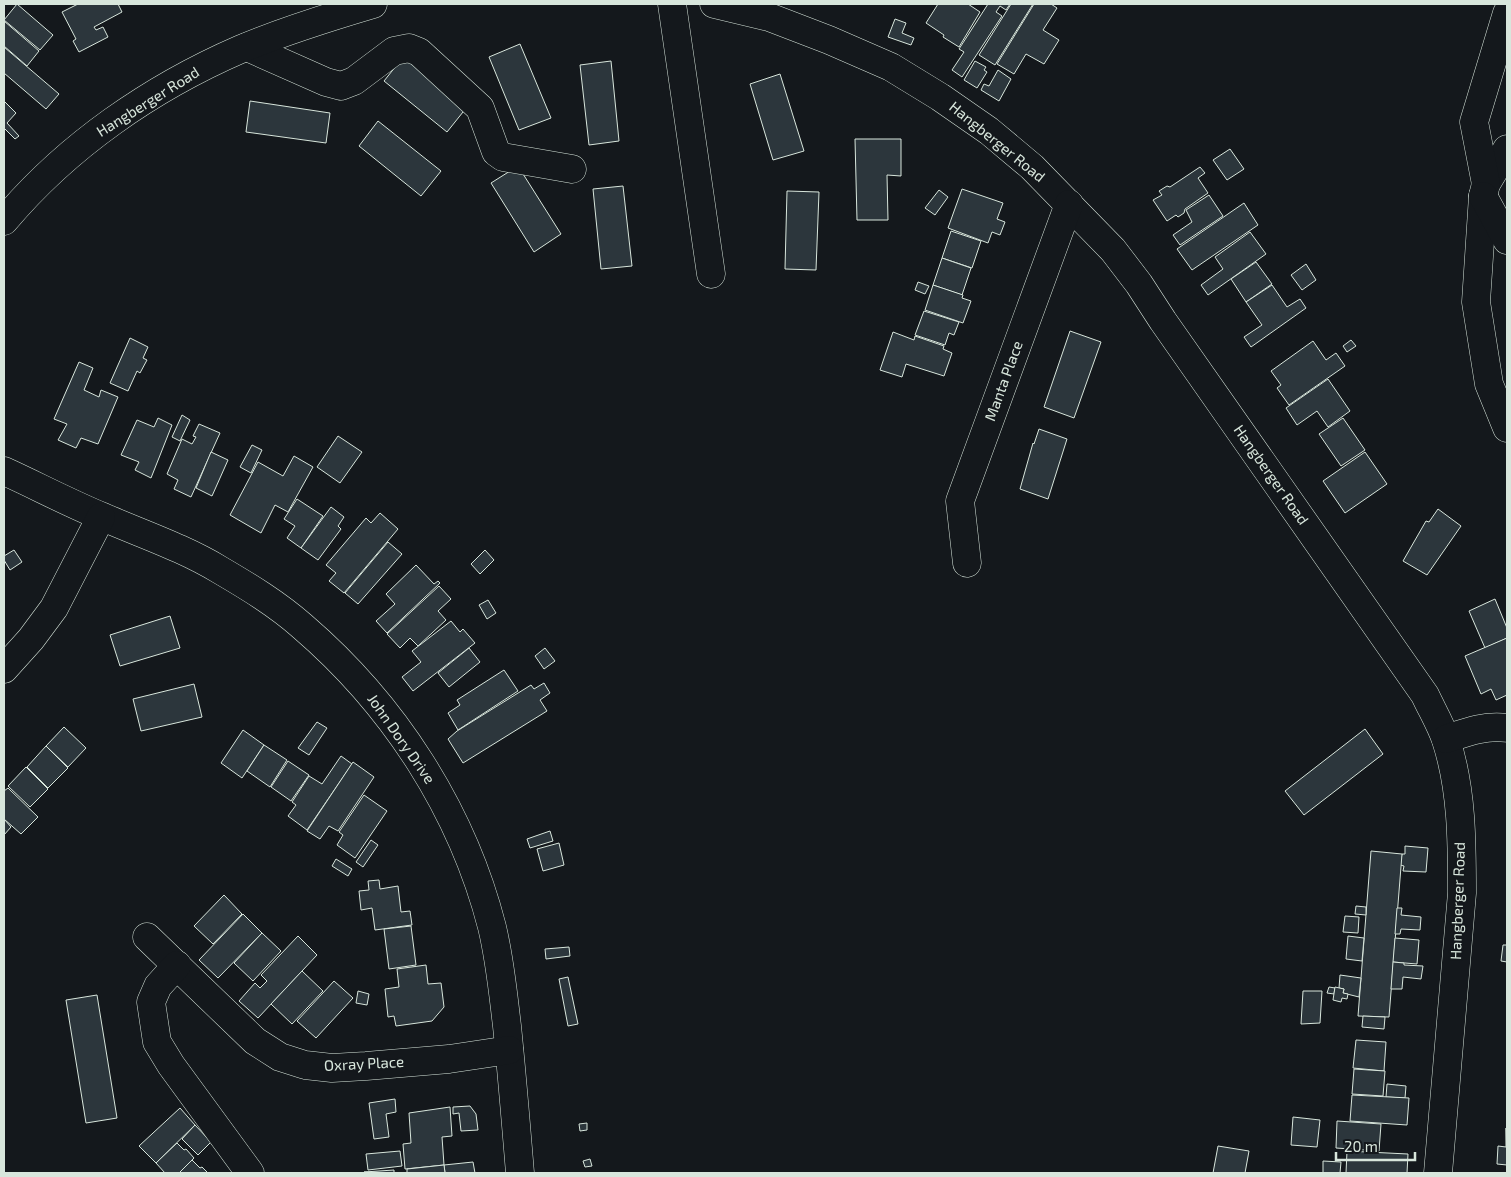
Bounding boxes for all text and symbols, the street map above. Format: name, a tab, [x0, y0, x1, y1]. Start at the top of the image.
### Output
street label: Hangberger Road	[93, 62, 202, 140]
street label: Hangberger Road	[946, 97, 1049, 185]
street label: Manta Place	[980, 338, 1026, 423]
street label: Hangberger Road	[1231, 421, 1313, 528]
street label: John Dory Drive	[364, 690, 439, 787]
street label: Hangberger Road	[1446, 842, 1468, 960]
street label: Oxray Place	[324, 1052, 404, 1074]
scale bar	[1336, 1130, 1415, 1162]
text: 20 m	[1344, 1137, 1378, 1155]

